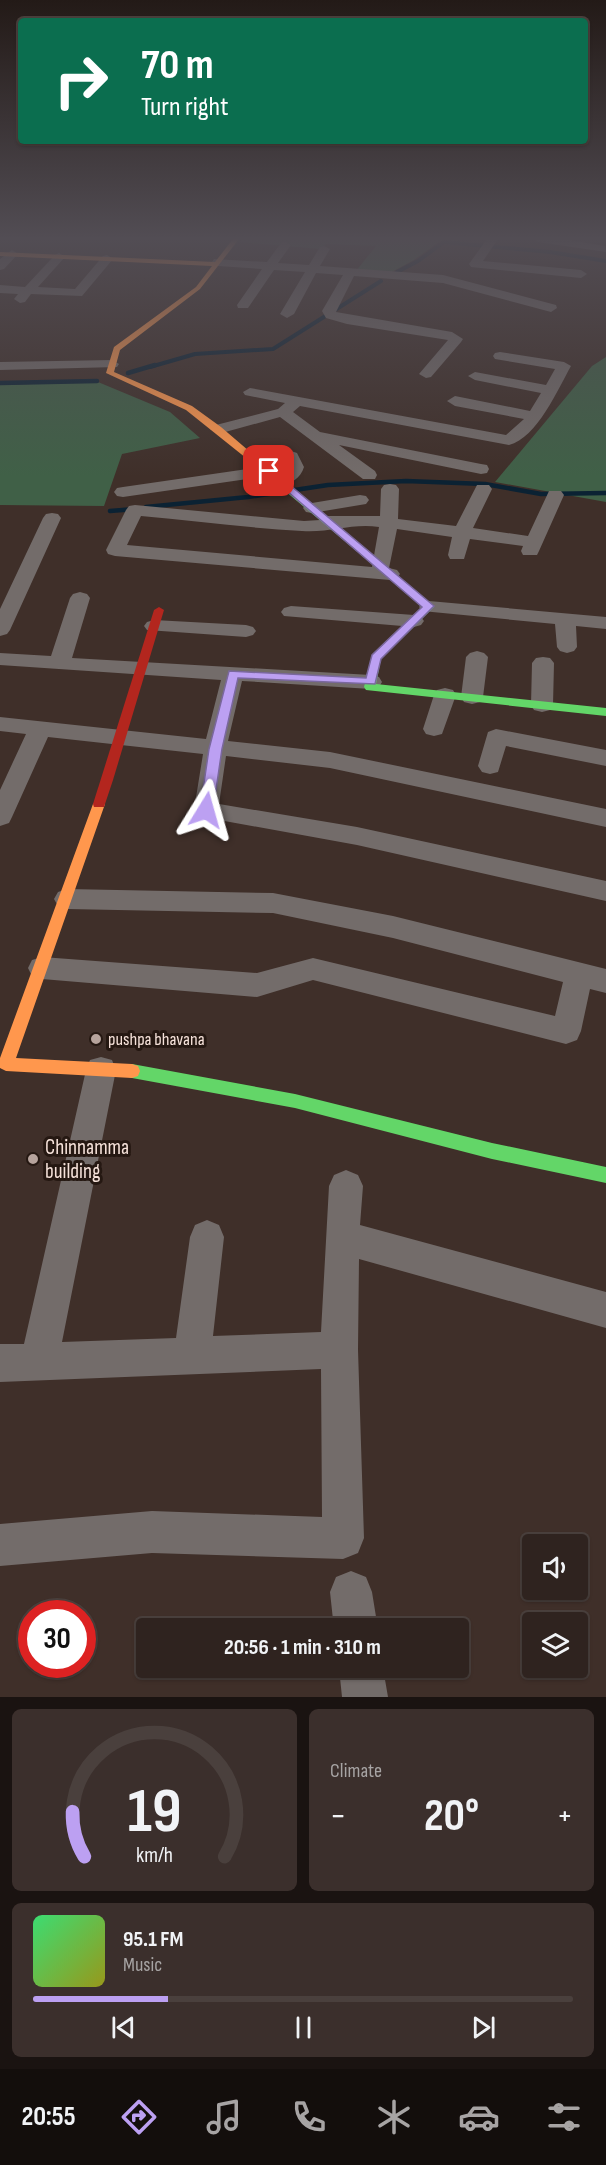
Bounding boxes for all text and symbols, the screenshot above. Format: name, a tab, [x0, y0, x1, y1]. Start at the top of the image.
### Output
text: 70 m	[141, 40, 214, 91]
icon: right	[42, 42, 120, 120]
text: Turn right	[141, 91, 228, 123]
pin	[243, 445, 294, 496]
icon: arrive	[252, 454, 285, 487]
position arrow	[174, 778, 238, 842]
place label: pushpa bhavana	[108, 1029, 205, 1050]
marker: pushpa bhavana	[89, 1032, 103, 1046]
place label: Chinnamma building	[45, 1135, 129, 1184]
marker: Chinnamma building	[26, 1152, 40, 1166]
map controls	[522, 1534, 588, 1678]
button: sound	[522, 1534, 588, 1600]
speed limit sign: 30	[18, 1600, 96, 1678]
button: layers	[522, 1612, 588, 1678]
text: 20:56 · 1 min · 310 m	[224, 1634, 381, 1661]
text: Climate	[330, 1759, 382, 1783]
text: 19	[127, 1775, 182, 1850]
text: 20°	[424, 1789, 479, 1844]
text: −	[330, 1796, 346, 1836]
text: +	[557, 1796, 573, 1836]
text: km/h	[136, 1843, 173, 1868]
text: 95.1 FM	[123, 1926, 183, 1953]
text: Music	[123, 1953, 162, 1977]
icon: previous	[107, 2011, 140, 2044]
icon: pause	[287, 2011, 320, 2044]
icon: next	[467, 2011, 500, 2044]
icon: directions	[118, 2096, 160, 2138]
icon: music	[203, 2096, 245, 2138]
icon: phone	[288, 2096, 330, 2138]
icon: climate	[373, 2096, 415, 2138]
icon: car	[458, 2096, 500, 2138]
icon: filters	[543, 2096, 585, 2138]
text: 20:55	[21, 2101, 76, 2133]

